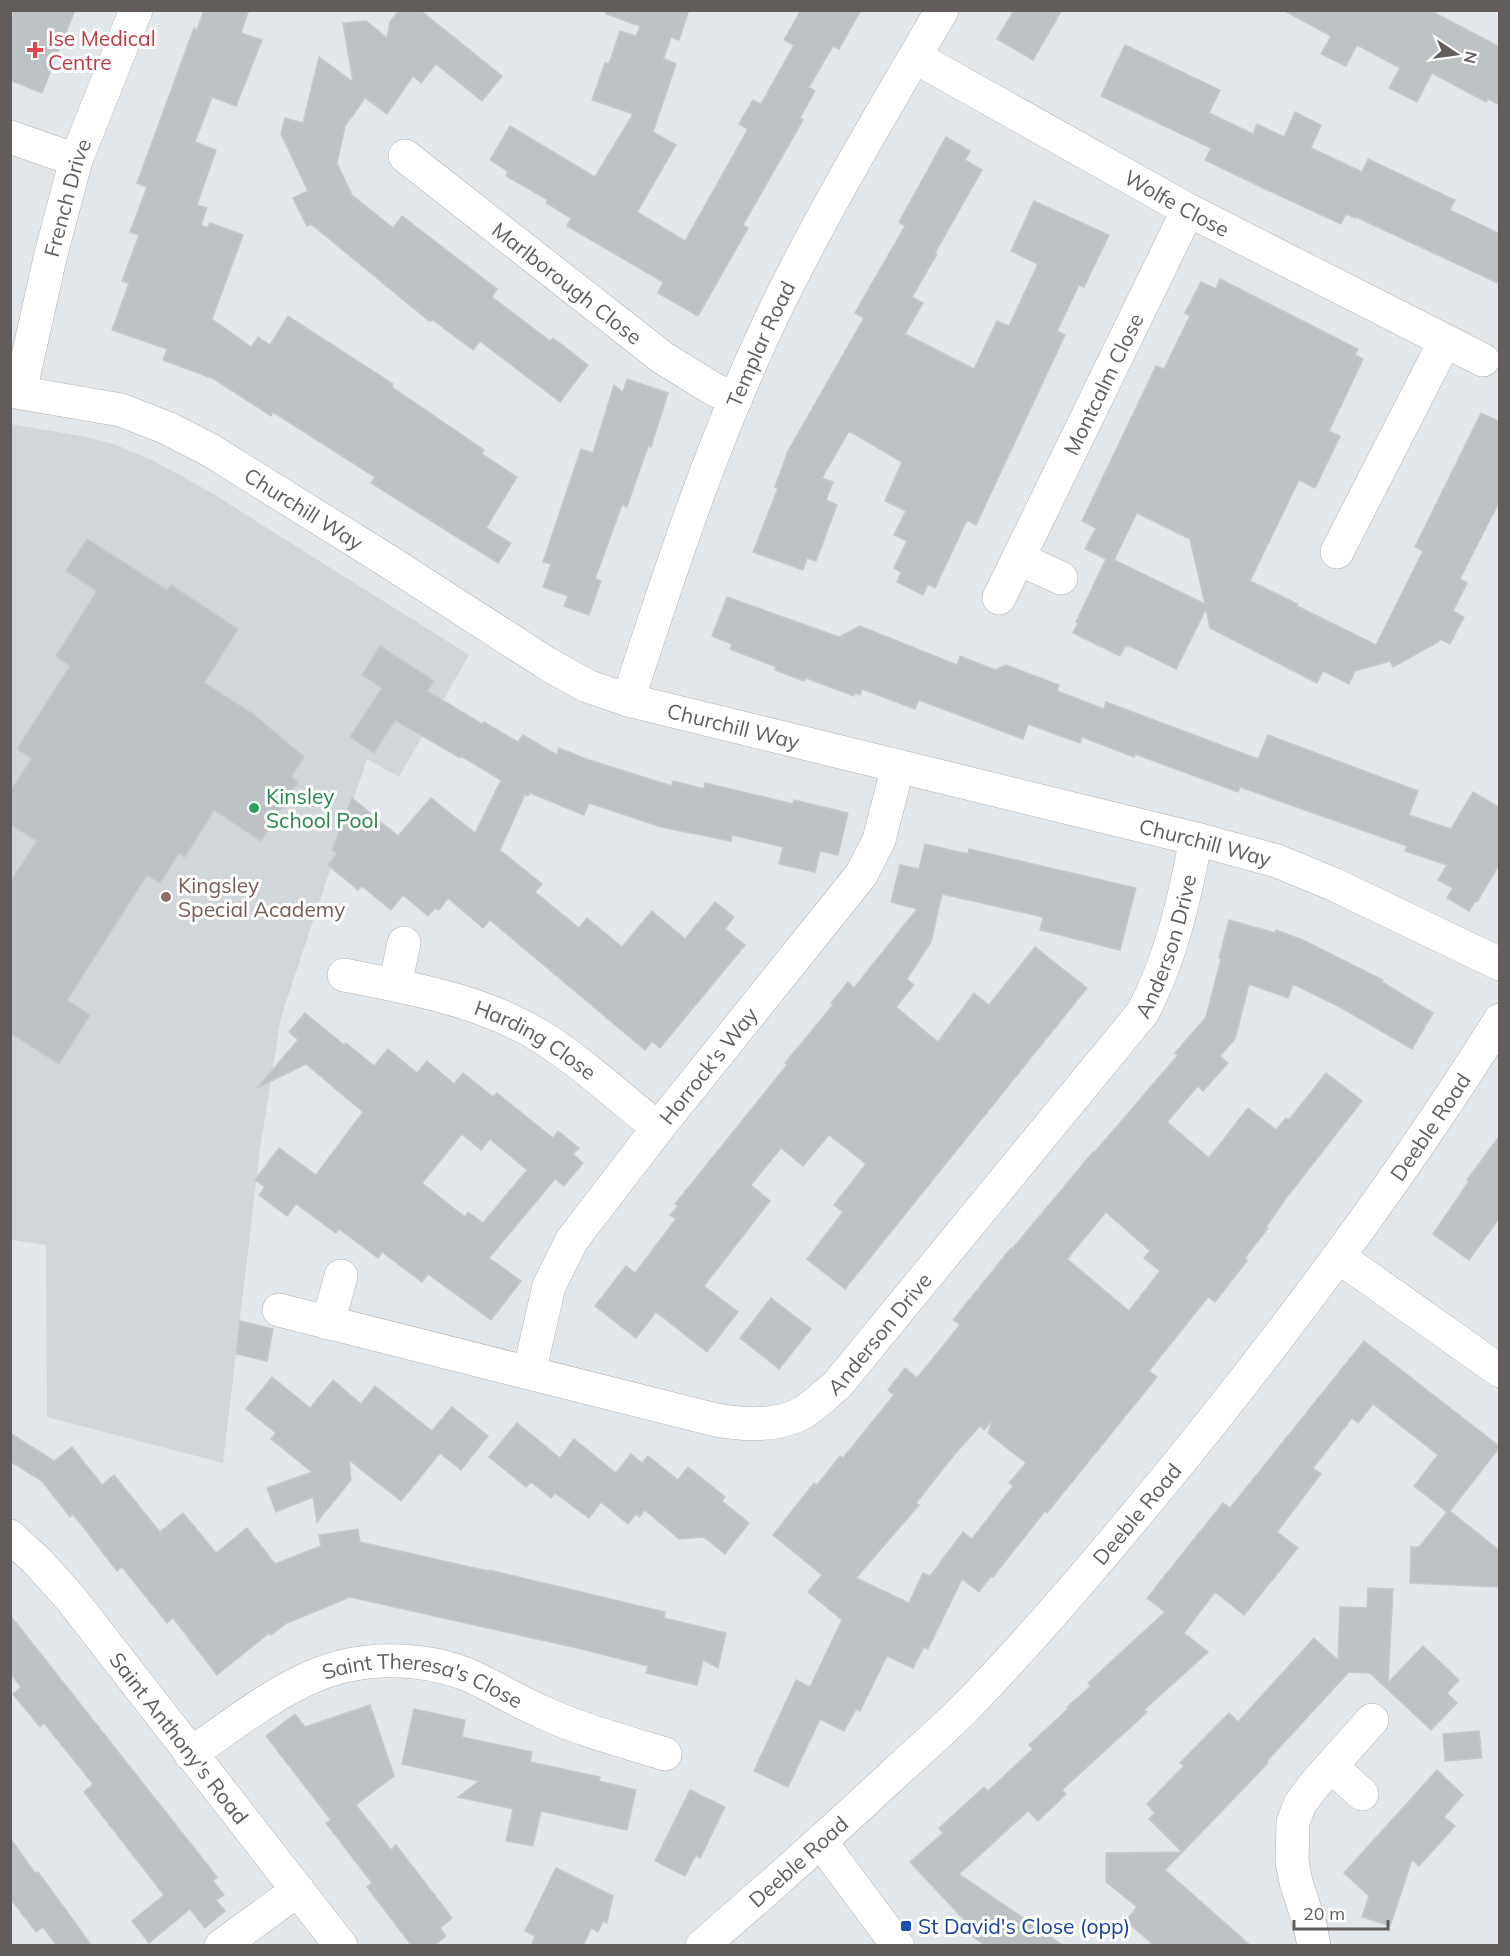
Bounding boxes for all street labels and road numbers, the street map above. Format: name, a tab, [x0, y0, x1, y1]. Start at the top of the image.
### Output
street label: French Drive	[38, 135, 96, 260]
street label: Wolfe Close	[1120, 164, 1234, 242]
street label: Marlborough Close	[487, 216, 647, 350]
street label: Templar Road	[720, 277, 800, 411]
street label: Montcalm Close	[1058, 309, 1149, 459]
street label: Churchill Way	[240, 462, 368, 555]
street label: Churchill Way	[665, 697, 802, 755]
street label: Churchill Way	[1137, 813, 1274, 872]
street label: Anderson Drive	[1129, 872, 1201, 1022]
street label: Harding Close	[471, 994, 602, 1085]
street label: Horrock's Way	[653, 1002, 763, 1129]
street label: Deeble Road	[1384, 1068, 1476, 1186]
street label: Anderson Drive	[822, 1267, 937, 1400]
street label: Deeble Road	[1087, 1458, 1187, 1570]
street label: Saint Anthony's Road	[104, 1647, 254, 1829]
street label: Saint Theresa's Close	[318, 1648, 527, 1714]
street label: Deeble Road	[743, 1810, 853, 1913]

